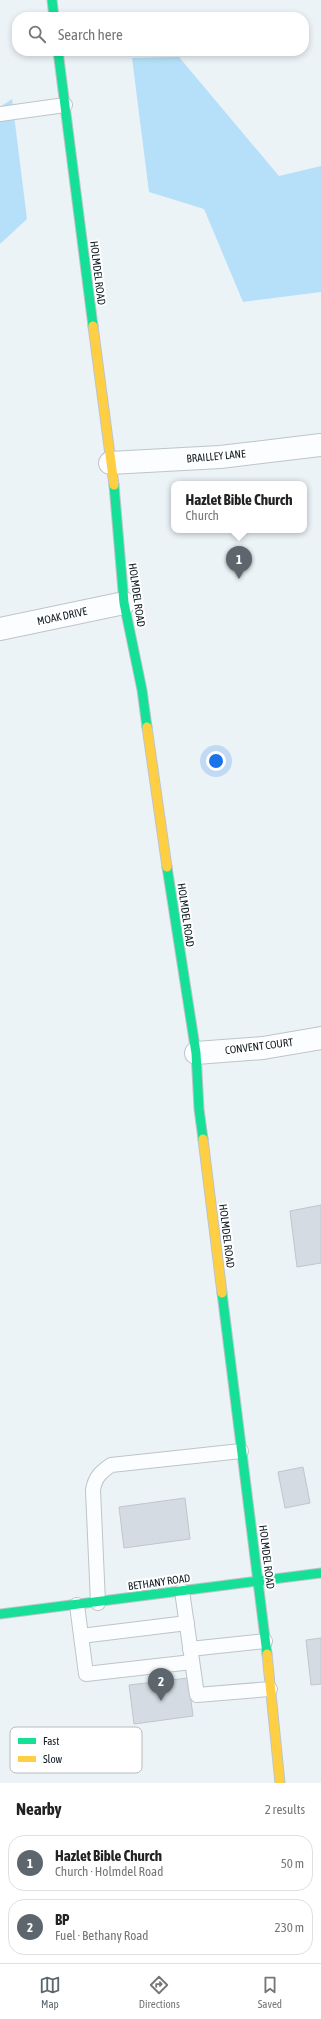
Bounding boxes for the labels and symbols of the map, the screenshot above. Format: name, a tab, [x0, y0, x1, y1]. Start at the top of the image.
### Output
street label: HOLMDEL ROAD	[88, 240, 108, 306]
street label: BRAILLEY LANE	[186, 447, 246, 465]
pin: 1	[226, 546, 252, 579]
street label: HOLMDEL ROAD	[127, 562, 147, 628]
street label: MOAK DRIVE	[36, 605, 88, 627]
your location	[206, 751, 226, 771]
street label: HOLMDEL ROAD	[176, 882, 196, 948]
street label: CONVENT COURT	[224, 1036, 294, 1056]
street label: HOLMDEL ROAD	[217, 1203, 237, 1269]
street label: HOLMDEL ROAD	[257, 1524, 277, 1590]
street label: BETHANY ROAD	[127, 1572, 191, 1592]
pin: 2	[148, 1668, 174, 1701]
legend	[10, 1727, 142, 1773]
text: Fast	[43, 1735, 59, 1747]
text: Slow	[43, 1753, 62, 1765]

